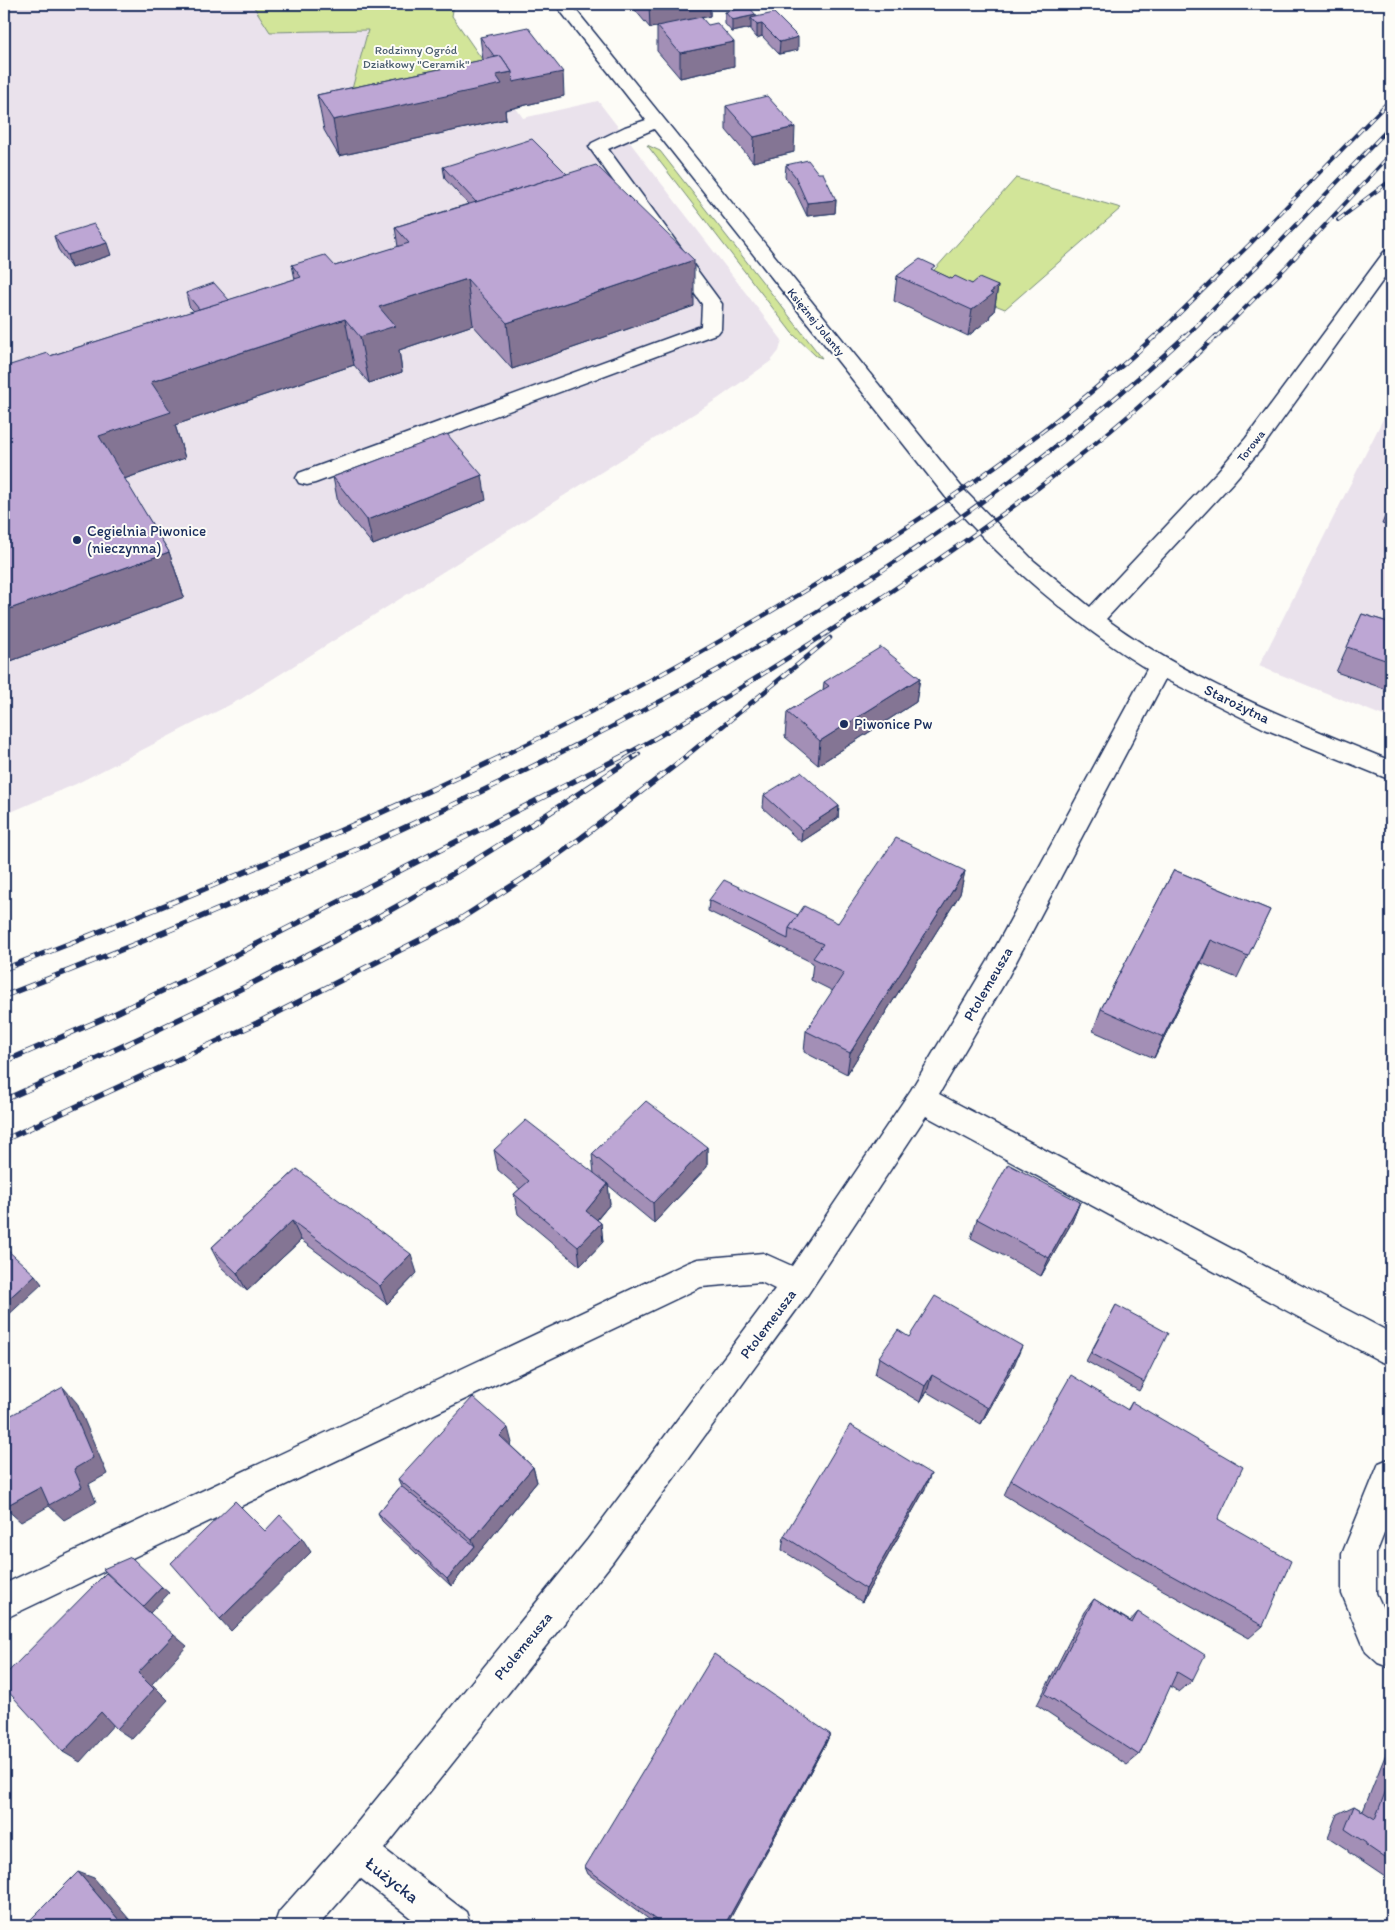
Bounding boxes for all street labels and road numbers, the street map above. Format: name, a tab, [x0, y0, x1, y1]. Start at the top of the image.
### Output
street label: Księżnej Jolanty	[784, 285, 848, 359]
street label: Torowa	[1234, 427, 1268, 465]
street label: Starożytna	[1201, 680, 1273, 728]
street label: Ptolemeusza	[960, 943, 1017, 1024]
street label: Ptolemeusza	[736, 1285, 800, 1362]
street label: Ptolemeusza	[490, 1608, 556, 1684]
street label: Łużycka	[361, 1852, 423, 1908]

